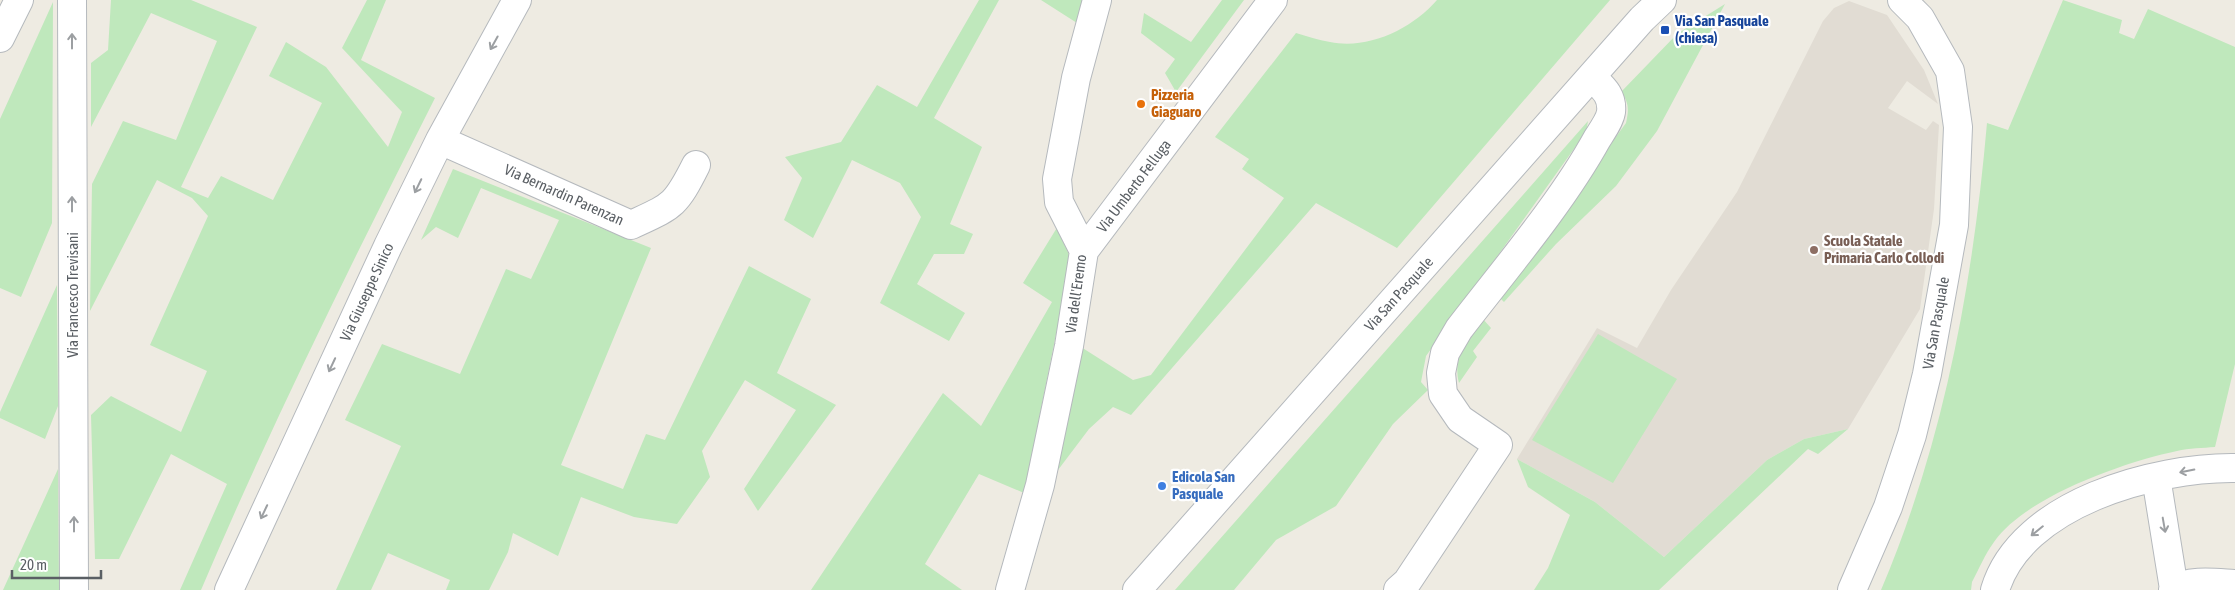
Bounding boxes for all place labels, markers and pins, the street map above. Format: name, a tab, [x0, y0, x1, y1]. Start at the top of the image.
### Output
place label: Via San Pasquale (chiesa)	[1674, 12, 1769, 46]
marker: Via San Pasquale (chiesa)	[1659, 24, 1671, 36]
place label: Pizzeria Giaguaro	[1151, 86, 1202, 120]
marker: Pizzeria Giaguaro	[1135, 98, 1147, 110]
place label: Scuola Statale Primaria Carlo Collodi	[1824, 232, 1944, 266]
marker: Scuola Statale Primaria Carlo Collodi	[1808, 244, 1820, 256]
place label: Edicola San Pasquale	[1172, 468, 1235, 502]
marker: Edicola San Pasquale	[1156, 480, 1168, 492]

